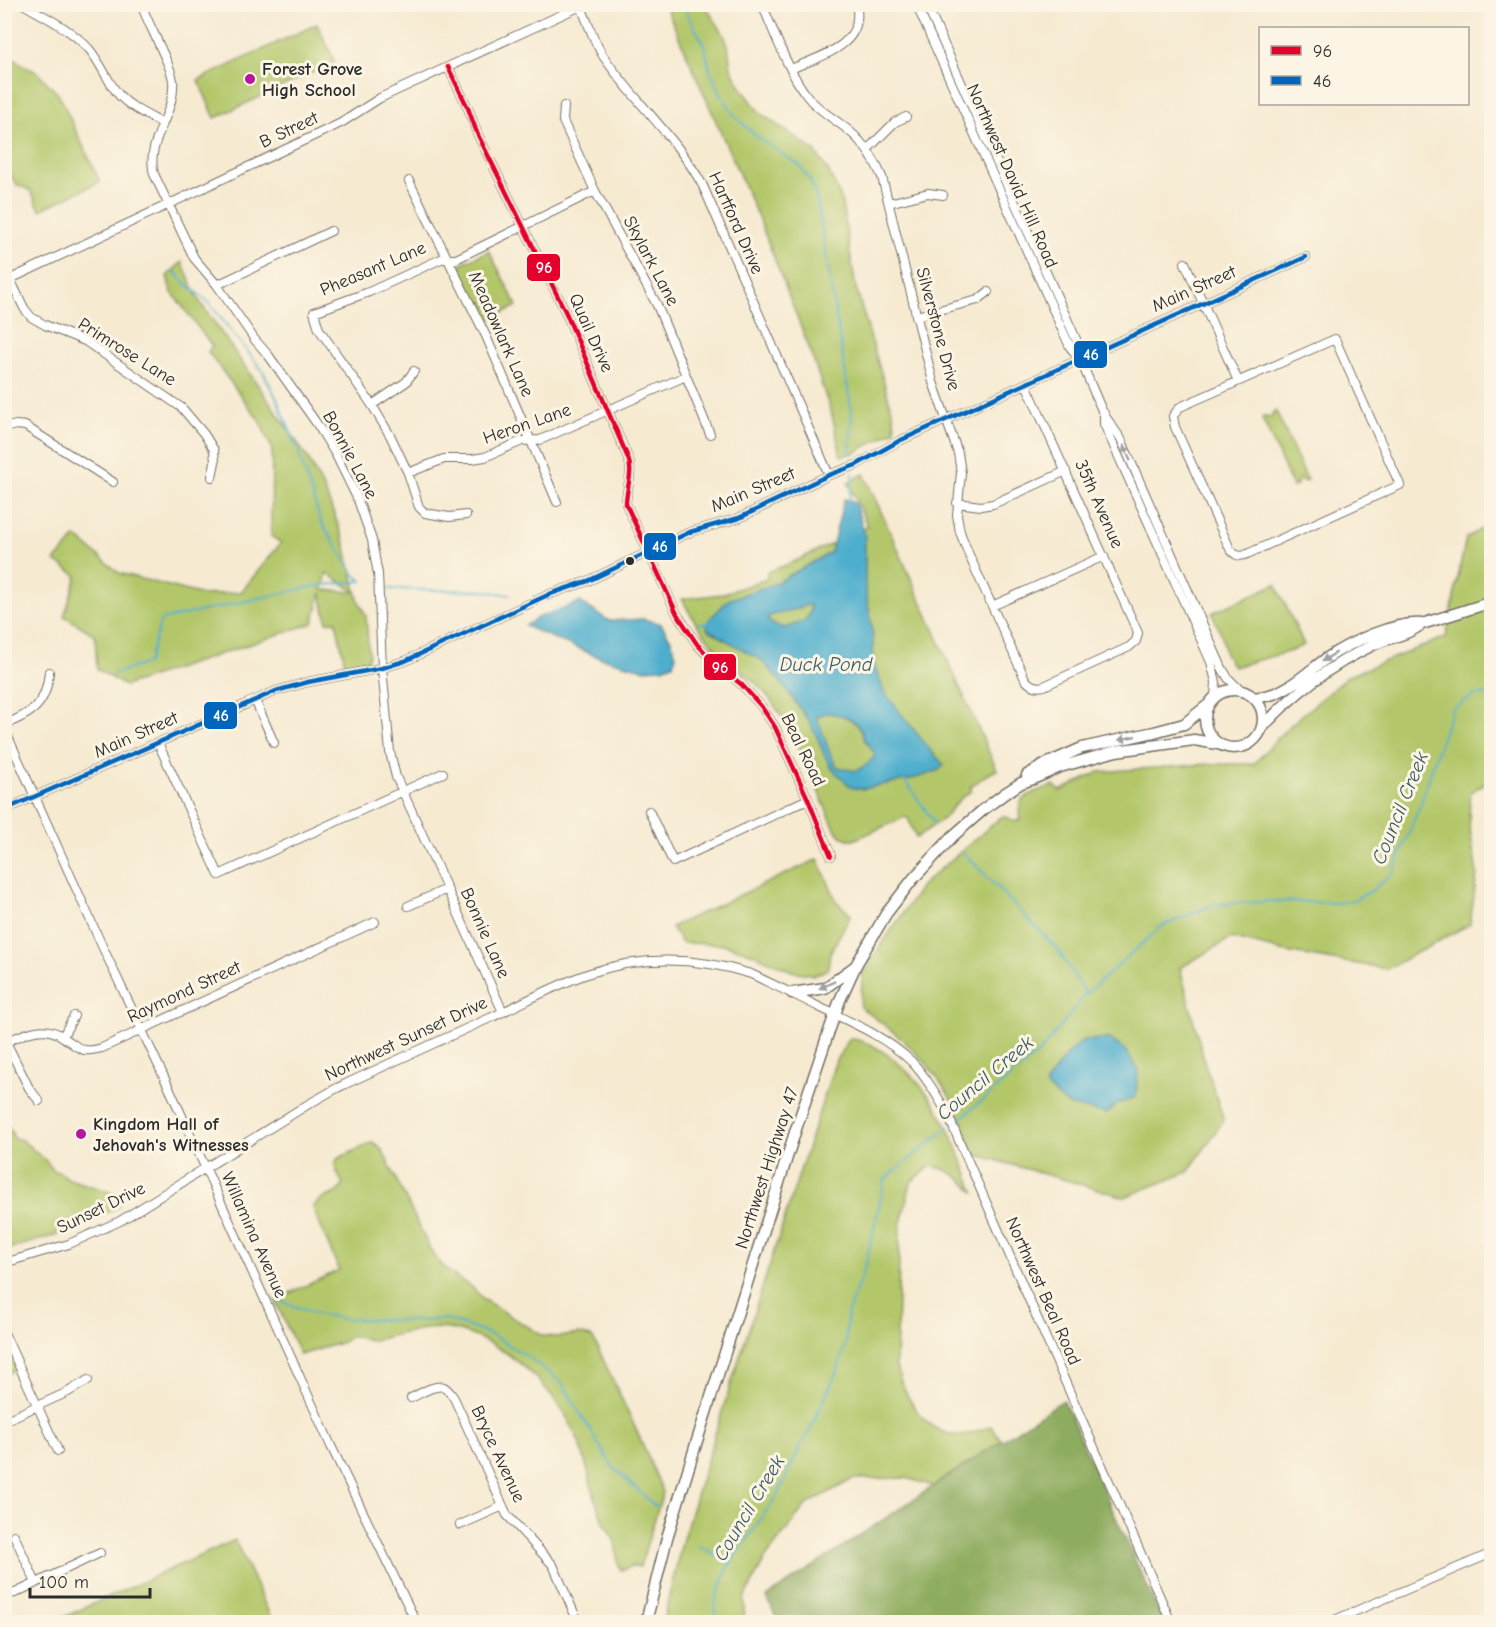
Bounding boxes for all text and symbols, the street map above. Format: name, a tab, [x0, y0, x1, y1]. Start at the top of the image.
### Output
legend	[1259, 27, 1469, 105]
text: 96	[1313, 41, 1332, 62]
place label: Forest Grove High School	[262, 59, 363, 101]
text: 46	[1313, 71, 1331, 92]
marker: Forest Grove High School	[243, 72, 257, 86]
street label: Northwest David Hill Road	[962, 81, 1062, 271]
street label: B Street	[256, 107, 322, 153]
street label: Hartford Drive	[704, 169, 768, 277]
street label: Skylark Lane	[619, 212, 683, 310]
street label: Pheasant Lane	[317, 237, 429, 301]
line badge: 96	[526, 253, 561, 282]
text: 96	[536, 259, 552, 277]
street label: Main Street	[1149, 261, 1240, 317]
street label: Silverstone Drive	[911, 265, 965, 393]
street label: Meadowlark Lane	[464, 268, 538, 400]
street label: Quail Drive	[564, 290, 618, 376]
street label: Primrose Lane	[74, 313, 180, 391]
line badge: 46	[1073, 340, 1108, 369]
text: 46	[1083, 346, 1099, 364]
street label: Heron Lane	[480, 399, 574, 449]
street label: Bonnie Lane	[318, 407, 382, 503]
one-way arrow	[1122, 444, 1132, 462]
street label: 35th Avenue	[1070, 457, 1128, 551]
street label: Main Street	[708, 463, 799, 517]
line badge: 46	[643, 532, 677, 561]
text: 46	[652, 538, 668, 556]
unlabelled marker	[624, 555, 636, 567]
one-way arrow	[1321, 652, 1337, 663]
line badge: 96	[703, 653, 737, 681]
water label: Duck Pond	[780, 653, 874, 676]
text: 96	[712, 659, 728, 677]
line badge: 46	[203, 701, 238, 730]
street label: Main Street	[91, 707, 182, 763]
text: 46	[213, 707, 229, 725]
street label: Beal Road	[776, 710, 830, 790]
one-way arrow	[1118, 734, 1136, 744]
water label: Council Creek	[1367, 748, 1433, 868]
street label: Bonnie Lane	[456, 885, 514, 981]
street label: Raymond Street	[124, 956, 245, 1027]
one-way arrow	[817, 980, 835, 990]
street label: Northwest Sunset Drive	[321, 992, 491, 1086]
water label: Council Creek	[932, 1031, 1038, 1125]
street label: Northwest Highway 47	[731, 1084, 803, 1251]
place label: Kingdom Hall of Jehovah's Witnesses	[93, 1114, 249, 1156]
marker: Kingdom Hall of Jehovah's Witnesses	[74, 1127, 88, 1141]
street label: Willamina Avenue	[217, 1169, 291, 1301]
street label: Sunset Drive	[54, 1178, 148, 1238]
street label: Northwest Beal Road	[1001, 1214, 1085, 1368]
street label: Bryce Avenue	[466, 1402, 530, 1506]
water label: Council Creek	[708, 1451, 790, 1565]
scale bar	[30, 1561, 150, 1599]
text: 100 m	[39, 1572, 89, 1593]

